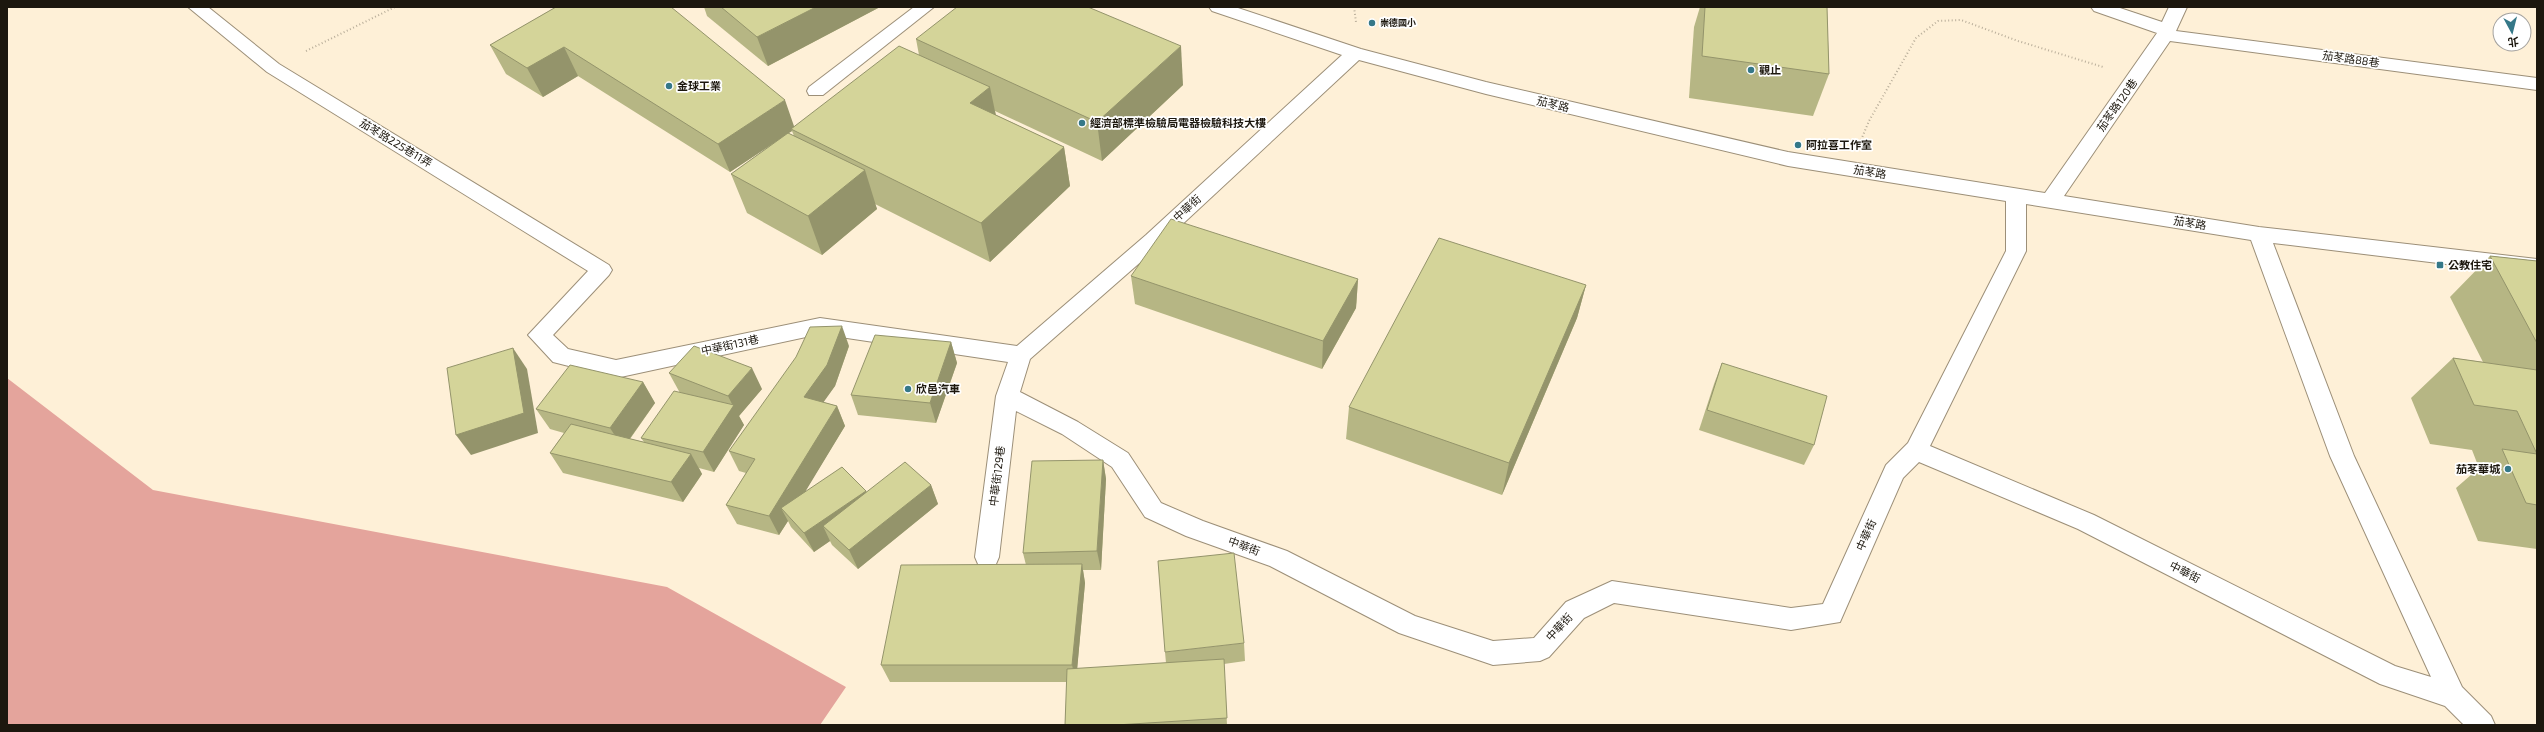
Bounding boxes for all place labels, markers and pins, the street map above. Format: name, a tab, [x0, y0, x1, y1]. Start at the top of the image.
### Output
place label: 崇德國小	[1380, 17, 1416, 28]
marker: 崇德國小	[1367, 18, 1377, 28]
place label: 觀止	[1759, 63, 1781, 76]
marker: 觀止	[1746, 65, 1756, 75]
place label: 金球工業	[677, 79, 721, 92]
marker: 金球工業	[664, 81, 674, 91]
place label: 經濟部標準檢驗局電器檢驗科技大樓	[1090, 116, 1266, 129]
marker: 經濟部標準檢驗局電器檢驗科技大樓	[1077, 118, 1087, 128]
place label: 阿拉喜工作室	[1806, 138, 1872, 151]
marker: 阿拉喜工作室	[1793, 140, 1803, 150]
place label: 公教住宅	[2448, 258, 2492, 271]
marker: 公教住宅	[2435, 260, 2445, 270]
place label: 欣邑汽車	[916, 382, 960, 395]
marker: 欣邑汽車	[903, 384, 913, 394]
place label: 茄苳華城	[2456, 462, 2501, 475]
marker: 茄苳華城	[2503, 464, 2513, 474]

